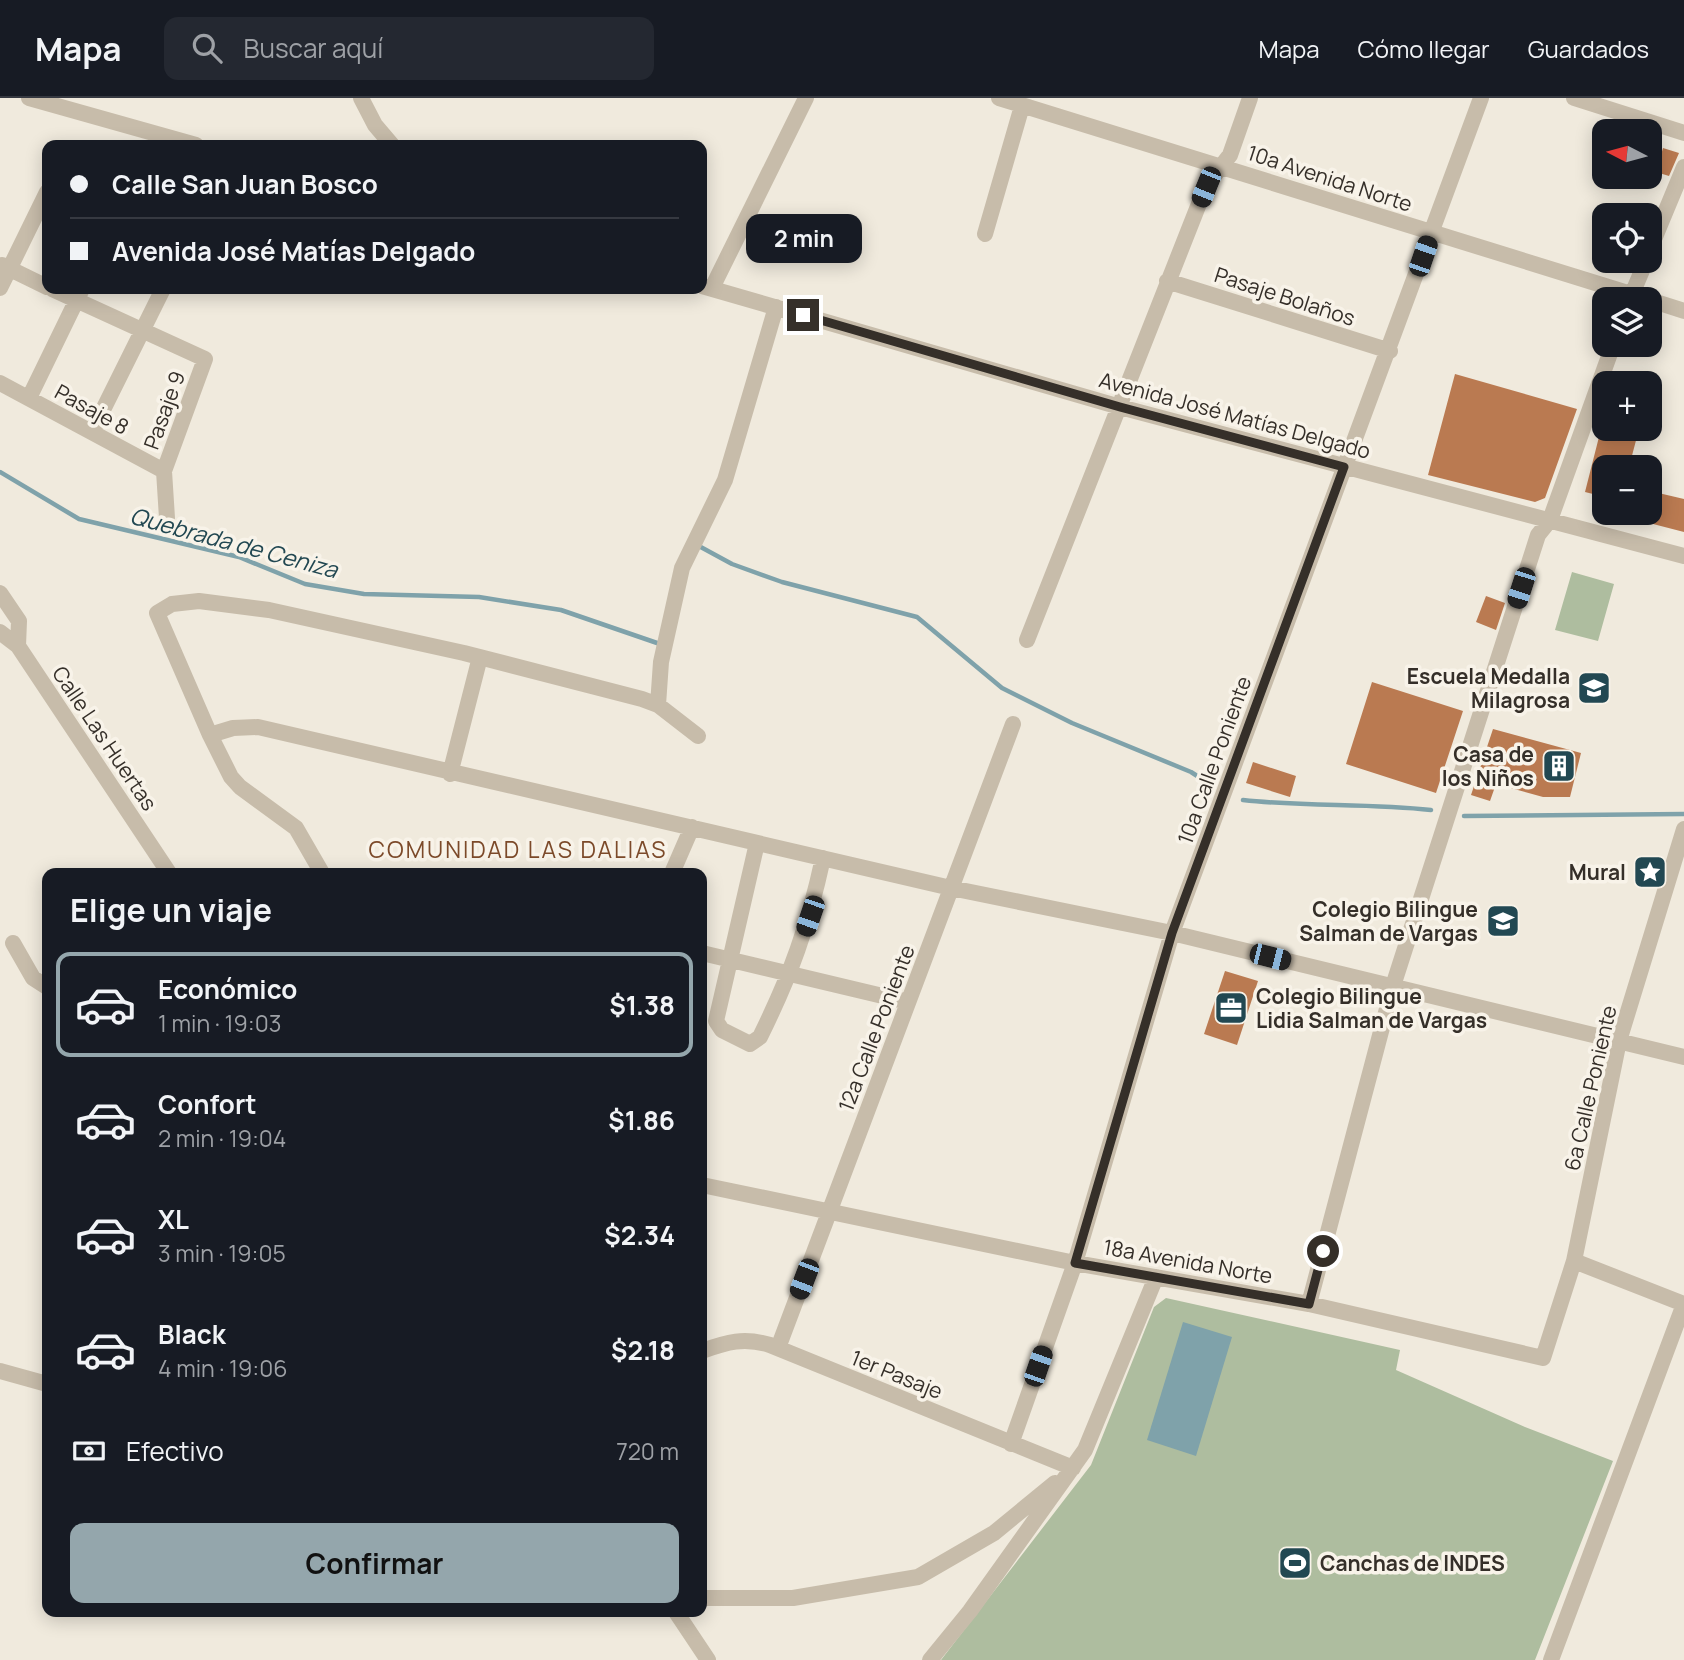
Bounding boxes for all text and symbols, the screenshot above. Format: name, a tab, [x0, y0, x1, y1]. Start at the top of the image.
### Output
search box	[164, 17, 654, 80]
text: Mapa	[35, 26, 122, 71]
icon: search	[188, 29, 226, 67]
text: Buscar aquí	[244, 30, 383, 66]
text: Mapa	[1259, 32, 1320, 65]
text: Cómo llegar	[1358, 32, 1490, 65]
text: Guardados	[1528, 32, 1649, 65]
north arrow	[1592, 119, 1662, 189]
map controls	[1592, 119, 1662, 525]
street label: 10a Avenida Norte	[1244, 138, 1416, 218]
car	[1189, 164, 1224, 210]
text: Calle San Juan Bosco	[112, 166, 378, 202]
button: locate	[1592, 203, 1662, 273]
callout: 2 min	[745, 214, 861, 262]
text: 2 min	[774, 222, 834, 254]
text: Avenida José Matías Delgado	[112, 233, 475, 269]
car	[1407, 233, 1440, 279]
street label: Pasaje Bolaños	[1211, 260, 1359, 332]
button: layers	[1592, 287, 1662, 357]
route end	[787, 299, 819, 331]
street label: Avenida José Matías Delgado	[1096, 365, 1374, 465]
street label: Pasaje 9	[137, 367, 191, 453]
button: +	[1592, 371, 1662, 441]
street label: Pasaje 8	[50, 377, 134, 441]
button: −	[1592, 455, 1662, 525]
water label: Quebrada de Ceniza	[127, 499, 342, 585]
car	[1505, 565, 1538, 611]
street label: Calle Las Huertas	[46, 660, 164, 816]
place label: Escuela Medalla Milagrosa	[1407, 662, 1570, 714]
school or university icon: Escuela Medalla Milagrosa	[1575, 669, 1613, 707]
street label: 10a Calle Poniente	[1171, 672, 1257, 848]
place label: Casa de los Niños	[1442, 740, 1534, 792]
building icon: Casa de los Niños	[1540, 747, 1578, 785]
district label: COMUNIDAD LAS DALIAS	[369, 833, 667, 865]
place icon: Mural	[1631, 853, 1669, 891]
place label: Mural	[1569, 858, 1626, 886]
text: Elige un viaje	[70, 888, 272, 932]
car	[794, 893, 827, 939]
place label: Colegio Bilingue Salman de Vargas	[1299, 895, 1478, 947]
school or university icon: Colegio Bilingue Salman de Vargas	[1484, 902, 1522, 940]
street label: 12a Calle Poniente	[831, 941, 921, 1115]
car	[1248, 942, 1293, 972]
text: Económico	[158, 971, 297, 1007]
icon: car	[74, 973, 137, 1036]
place label: Colegio Bilingue Lidia Salman de Vargas	[1256, 982, 1487, 1034]
text: $1.38	[609, 987, 675, 1023]
office icon: Colegio Bilingue Lidia Salman de Vargas	[1212, 989, 1250, 1027]
street label: 6a Calle Poniente	[1557, 1003, 1623, 1173]
text: 1 min · 19:03	[158, 1007, 281, 1039]
text: Confort	[158, 1086, 257, 1122]
icon: car	[74, 1088, 137, 1151]
text: $1.86	[608, 1102, 675, 1138]
text: 2 min · 19:04	[158, 1122, 286, 1154]
text: XL	[158, 1201, 189, 1237]
icon: car	[74, 1203, 137, 1266]
text: $2.34	[604, 1217, 675, 1253]
street label: 18a Avenida Norte	[1101, 1232, 1275, 1290]
route start	[1307, 1235, 1339, 1267]
text: 3 min · 19:05	[158, 1237, 286, 1269]
car	[787, 1256, 822, 1302]
text: Black	[158, 1316, 226, 1352]
icon: car	[74, 1318, 137, 1381]
text: $2.18	[611, 1332, 675, 1368]
street label: 1er Pasaje	[847, 1343, 947, 1405]
car	[1022, 1343, 1055, 1389]
text: 4 min · 19:06	[158, 1352, 288, 1384]
icon: cash	[70, 1432, 108, 1470]
text: Efectivo	[126, 1433, 224, 1469]
text: 720 m	[616, 1435, 679, 1467]
button: Confirmar	[70, 1523, 679, 1603]
sports icon: Canchas de INDES	[1276, 1544, 1314, 1582]
place label: Canchas de INDES	[1320, 1549, 1505, 1577]

